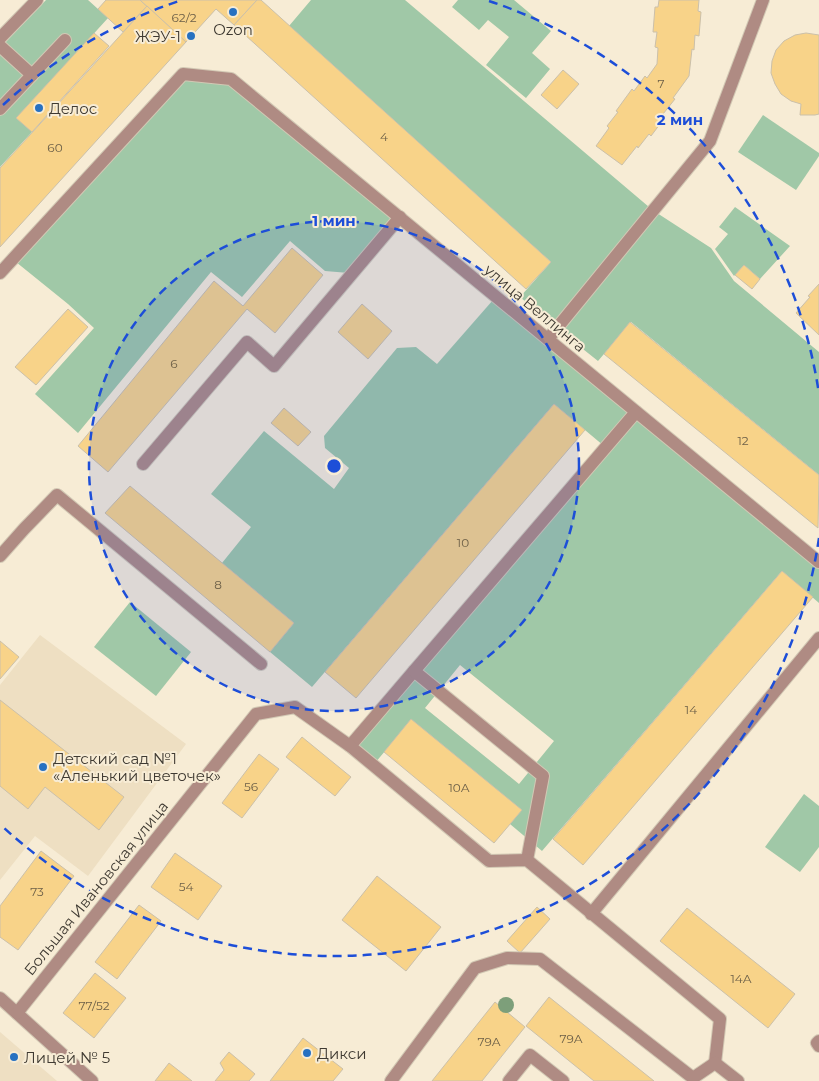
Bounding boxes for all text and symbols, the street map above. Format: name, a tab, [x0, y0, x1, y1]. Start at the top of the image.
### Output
marker: Ozon	[227, 6, 239, 18]
house number: 62/2	[171, 10, 197, 25]
place label: Ozon	[213, 20, 253, 39]
place label: ЖЭУ-1	[135, 27, 181, 46]
marker: ЖЭУ-1	[185, 30, 197, 42]
house number: 7	[657, 76, 665, 91]
place label: Делос	[49, 99, 97, 118]
marker: Делос	[33, 102, 45, 114]
text: 2 мин	[657, 110, 703, 129]
house number: 4	[380, 129, 388, 144]
house number: 60	[47, 140, 63, 155]
text: 1 мин	[312, 211, 356, 230]
street label: улица Веллинга	[480, 259, 590, 356]
house number: 6	[170, 356, 178, 371]
house number: 12	[737, 433, 749, 448]
centre of rings	[325, 457, 343, 475]
house number: 10	[457, 535, 469, 550]
house number: 8	[214, 577, 222, 592]
house number: 14	[685, 702, 697, 717]
place label: Детский сад №1 «Аленький цветочек»	[53, 749, 221, 785]
marker: Детский сад №1 «Аленький цветочек»	[37, 761, 49, 773]
house number: 56	[244, 779, 258, 794]
house number: 10А	[448, 780, 470, 795]
street label: Большая Ивановская улица	[20, 797, 172, 979]
house number: 54	[179, 879, 193, 894]
house number: 73	[30, 884, 44, 899]
house number: 14А	[730, 971, 752, 986]
house number: 77/52	[78, 998, 110, 1013]
house number: 79А	[559, 1031, 583, 1046]
house number: 79А	[477, 1034, 501, 1049]
place label: Дикси	[317, 1044, 366, 1063]
marker: Дикси	[301, 1047, 313, 1059]
place label: Лицей № 5	[24, 1048, 110, 1067]
marker: Лицей № 5	[8, 1051, 20, 1063]

